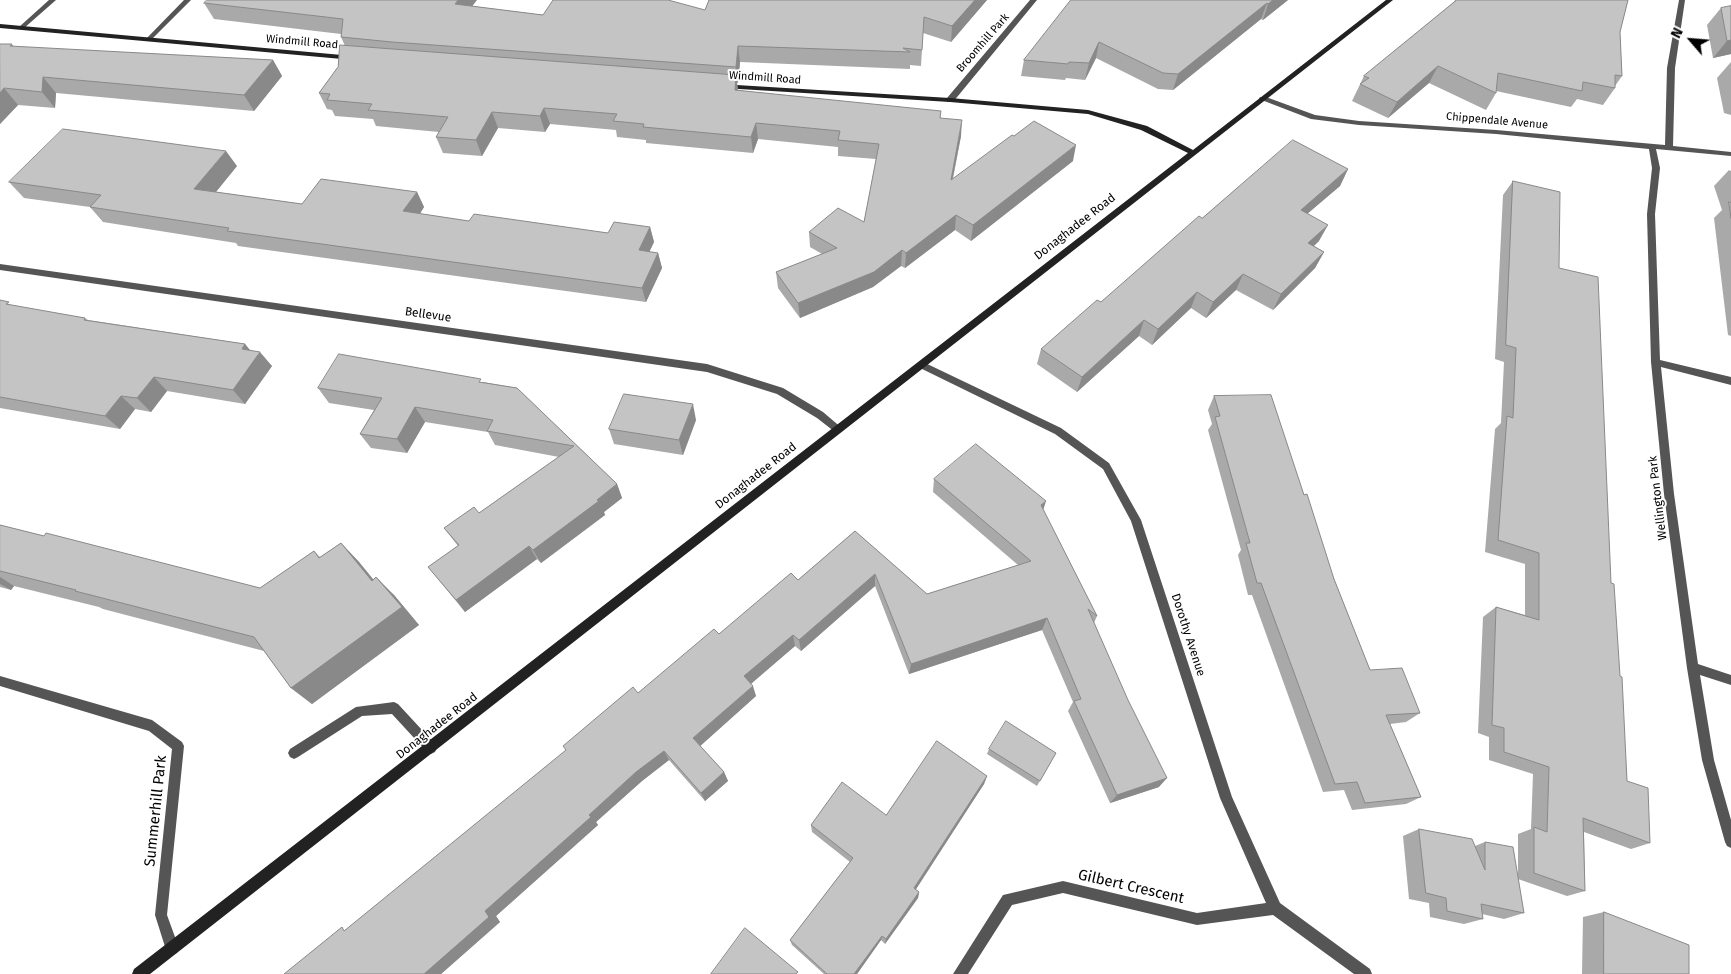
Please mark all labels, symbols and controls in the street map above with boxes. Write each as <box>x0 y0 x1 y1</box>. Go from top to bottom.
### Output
street label: Broomhill Park <box>954 11 1012 75</box>
north arrow <box>1666 15 1716 65</box>
text: N <box>1668 25 1687 41</box>
street label: Windmill Road <box>265 32 339 52</box>
street label: Windmill Road <box>728 69 802 87</box>
street label: Chippendale Avenue <box>1446 110 1548 132</box>
street label: Donaghadee Road <box>1032 191 1118 263</box>
street label: Bellevue <box>404 305 452 325</box>
street label: Donaghadee Road <box>713 440 799 512</box>
street label: Wellington Park <box>1646 455 1670 541</box>
street label: Dorothy Avenue <box>1168 592 1208 678</box>
street label: Donaghadee Road <box>394 690 480 762</box>
street label: Summerhill Park <box>141 754 171 868</box>
street label: Gilbert Crescent <box>1076 866 1186 908</box>

